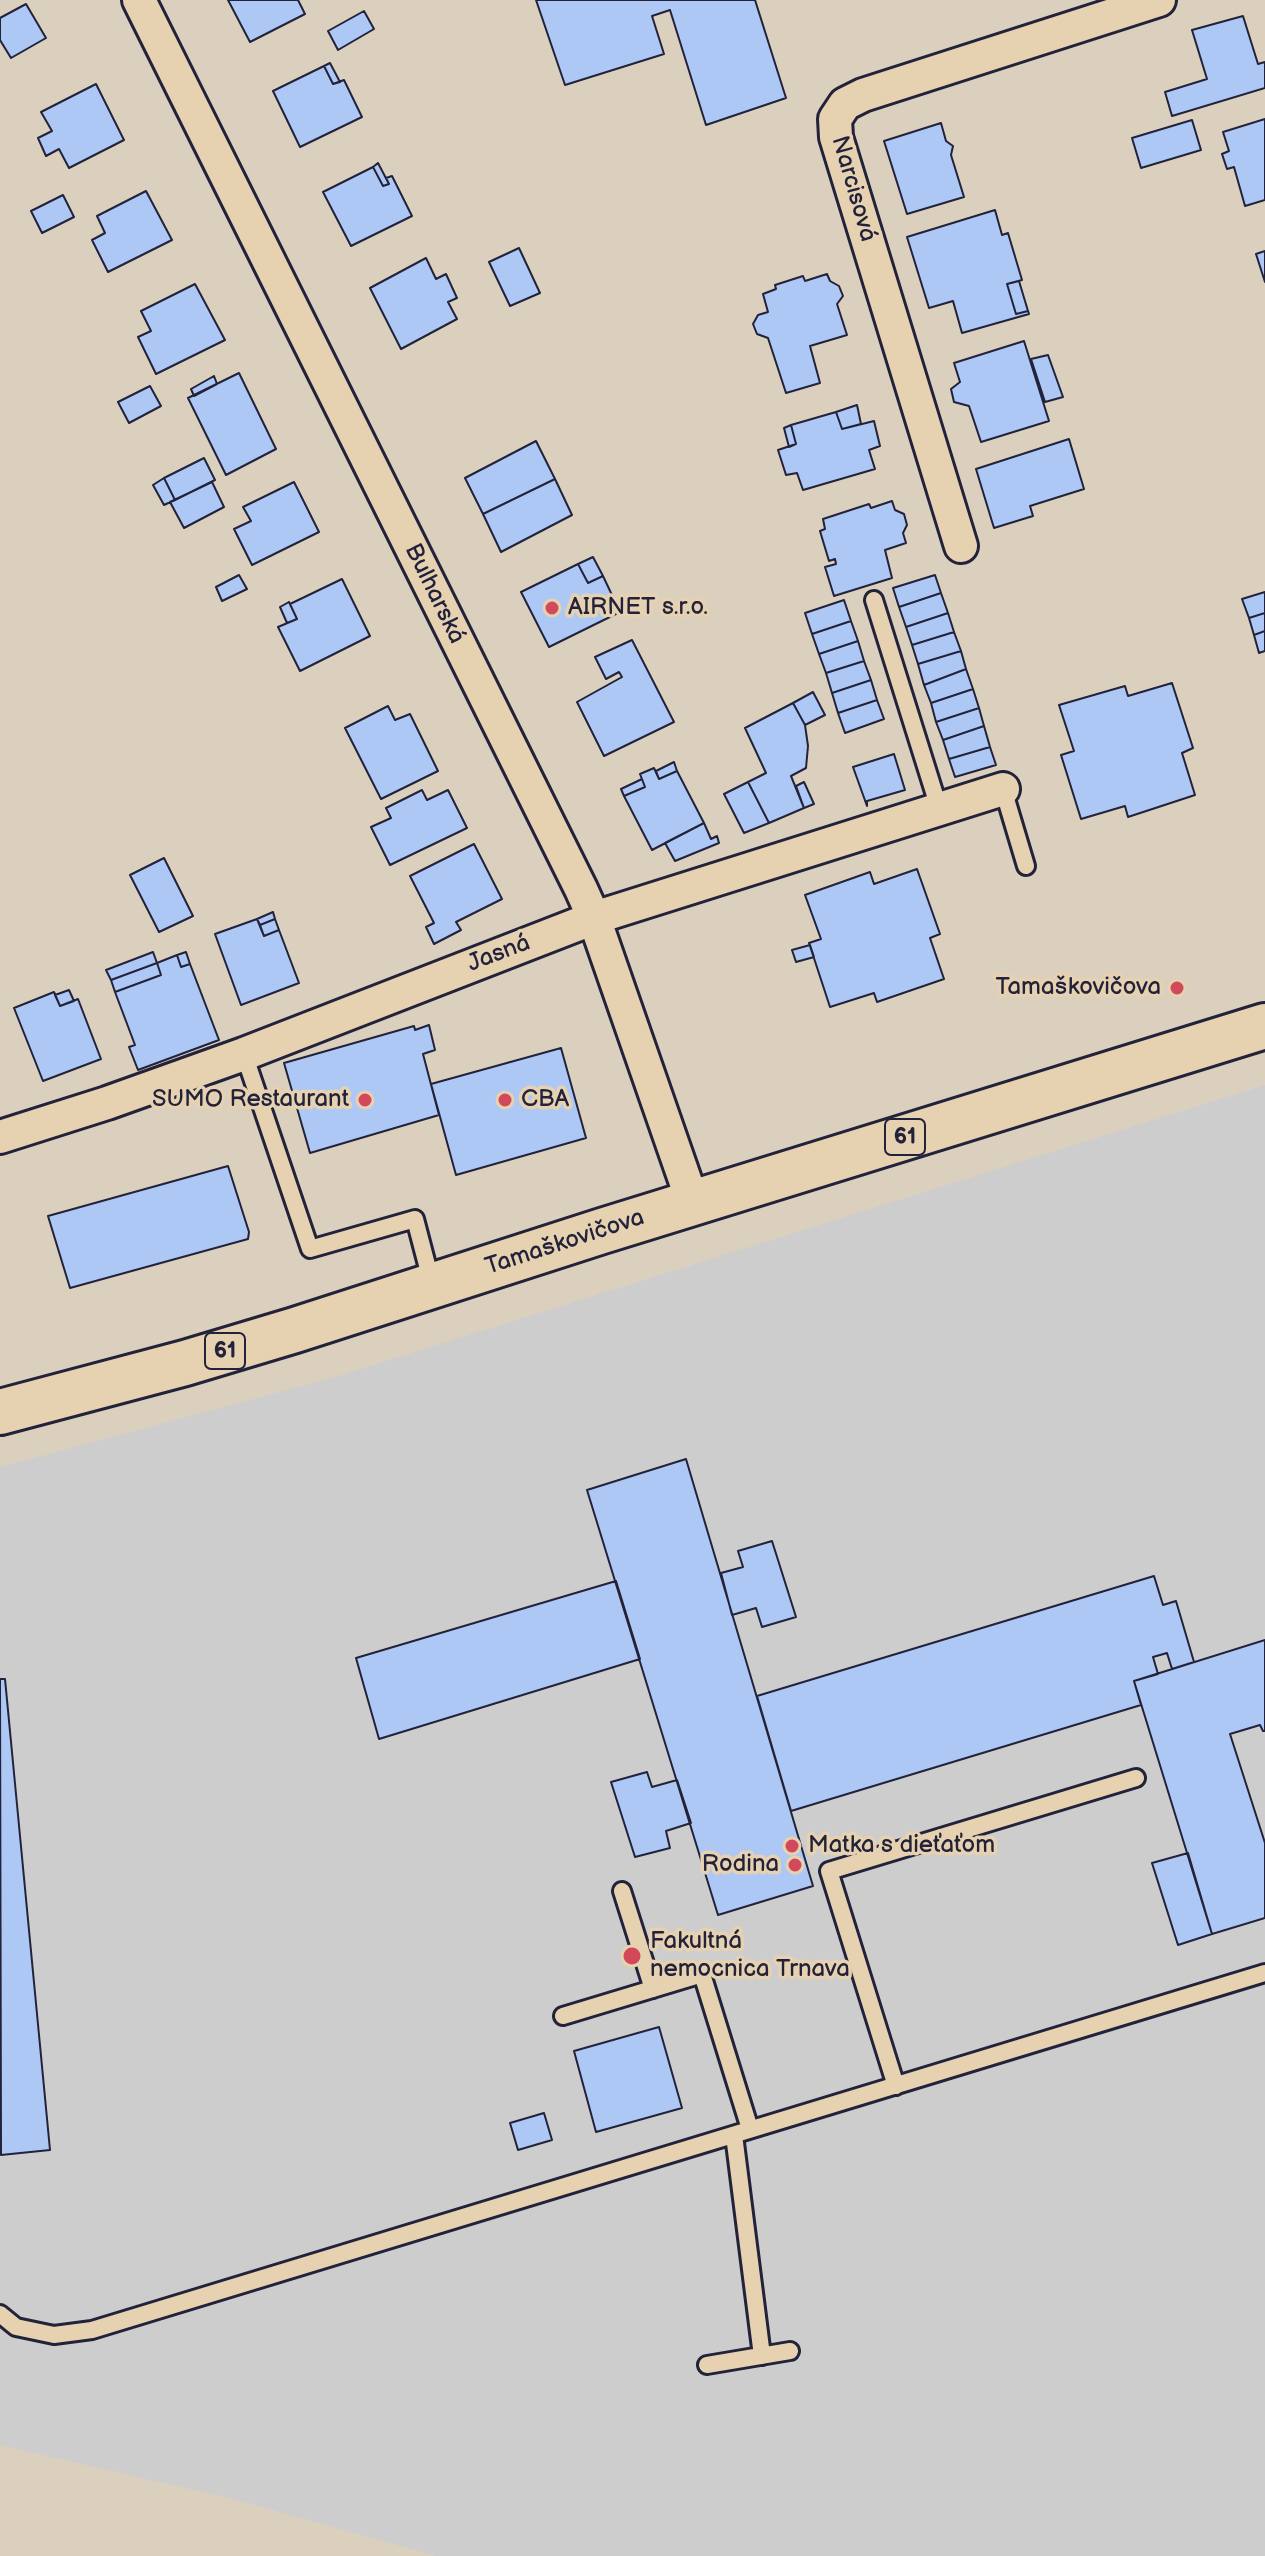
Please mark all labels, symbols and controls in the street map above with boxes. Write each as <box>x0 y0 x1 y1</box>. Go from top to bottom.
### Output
street label: Narcisová <box>824 133 882 245</box>
street label: Bulharská <box>397 539 471 649</box>
place label: AIRNET s.r.o. <box>568 594 708 622</box>
marker: AIRNET s.r.o. <box>543 599 561 617</box>
street label: Jasná <box>464 929 534 979</box>
place label: Tamaškovičova <box>996 974 1161 1002</box>
marker: Tamaškovičova <box>1168 979 1186 997</box>
place label: SUMO Restaurant <box>152 1086 349 1114</box>
place label: CBA <box>521 1086 569 1114</box>
marker: SUMO Restaurant <box>356 1091 374 1109</box>
marker: CBA <box>496 1091 514 1109</box>
road number: 61 <box>885 1119 925 1155</box>
street label: Tamaškovičova <box>482 1204 648 1282</box>
road number: 61 <box>205 1333 245 1369</box>
place label: Matka s dieťaťom <box>808 1832 995 1860</box>
marker: Matka s dieťaťom <box>783 1837 801 1855</box>
place label: Rodina <box>702 1851 779 1879</box>
marker: Rodina <box>786 1856 804 1874</box>
place label: Fakultná nemocnica Trnava <box>650 1928 850 1984</box>
marker: Fakultná nemocnica Trnava <box>621 1945 643 1967</box>

